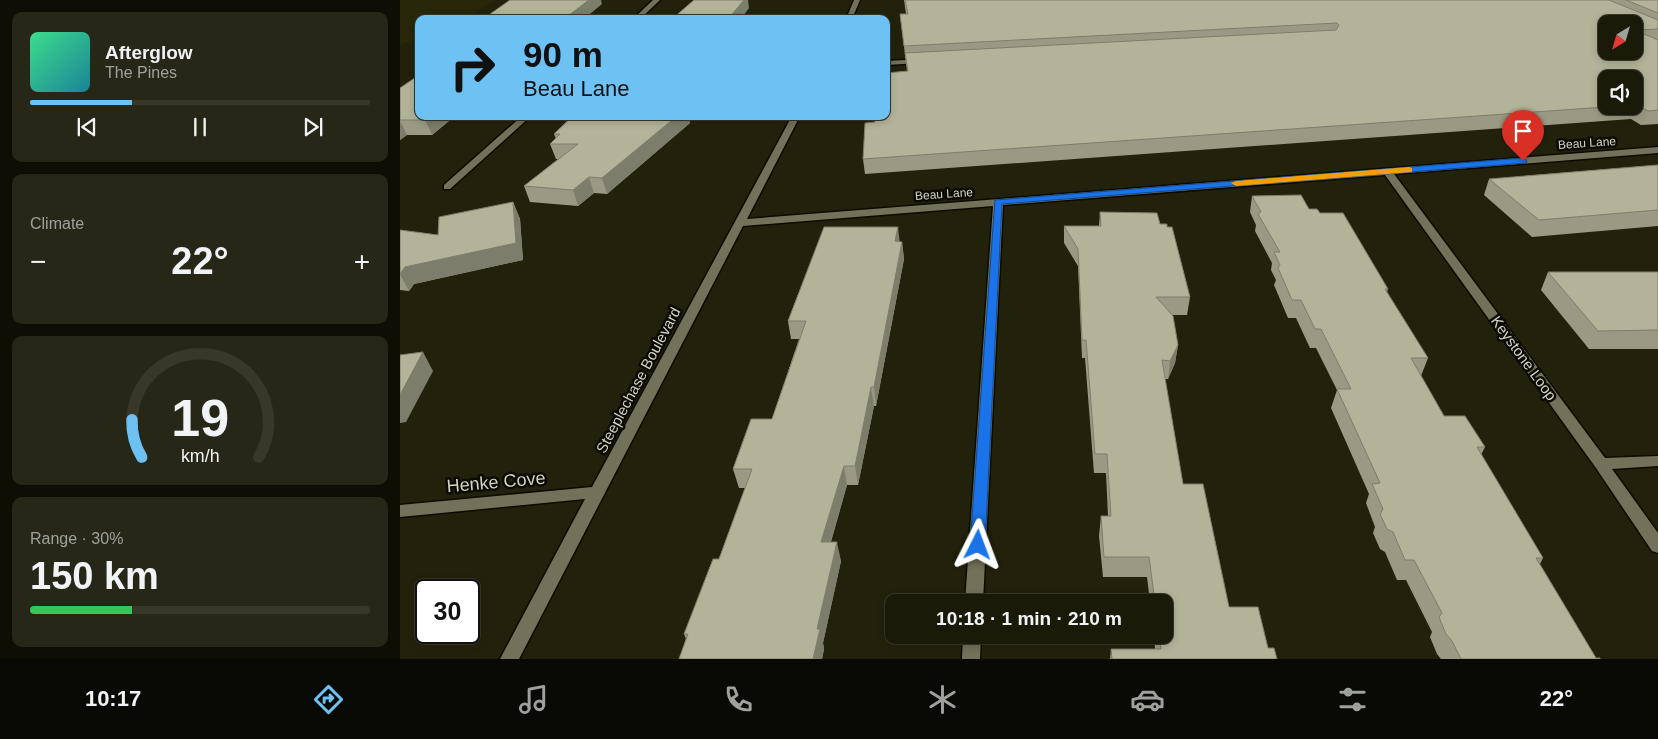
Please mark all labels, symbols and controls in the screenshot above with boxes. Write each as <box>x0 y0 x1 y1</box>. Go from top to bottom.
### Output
north arrow <box>1598 15 1642 60</box>
map controls <box>1598 15 1643 115</box>
icon: right <box>440 35 505 100</box>
text: 90 m <box>523 35 603 74</box>
text: Afterglow <box>105 42 193 63</box>
text: The Pines <box>105 64 177 81</box>
button: sound <box>1598 70 1643 115</box>
text: Beau Lane <box>523 76 629 101</box>
pin <box>1502 110 1544 161</box>
icon: previous <box>73 113 101 141</box>
icon: pause <box>186 113 214 141</box>
icon: next <box>299 113 327 141</box>
icon: arrive <box>1509 117 1537 145</box>
street label: Beau Lane <box>1558 134 1617 152</box>
street label: Beau Lane <box>915 185 974 203</box>
text: Climate <box>30 215 84 232</box>
text: 22° <box>171 240 229 282</box>
text: − <box>30 246 46 277</box>
text: + <box>354 246 370 277</box>
street label: Steeplechase Boulevard <box>592 304 684 456</box>
street label: Keystone Loop <box>1488 313 1560 403</box>
text: 19 <box>171 389 229 447</box>
text: km/h <box>181 446 219 466</box>
street label: Henke Cove <box>446 468 546 496</box>
position arrow <box>951 518 1003 570</box>
text: Range · 30% <box>30 530 123 547</box>
text: 150 km <box>30 555 159 597</box>
speed limit sign: 30 <box>415 579 480 644</box>
text: 10:18 · 1 min · 210 m <box>936 608 1122 629</box>
icon: directions <box>311 682 346 717</box>
icon: music <box>516 682 551 717</box>
icon: phone <box>721 682 756 717</box>
icon: climate <box>925 682 960 717</box>
icon: car <box>1130 682 1165 717</box>
icon: filters <box>1335 682 1370 717</box>
text: 10:17 <box>85 686 141 711</box>
text: 22° <box>1540 686 1573 711</box>

